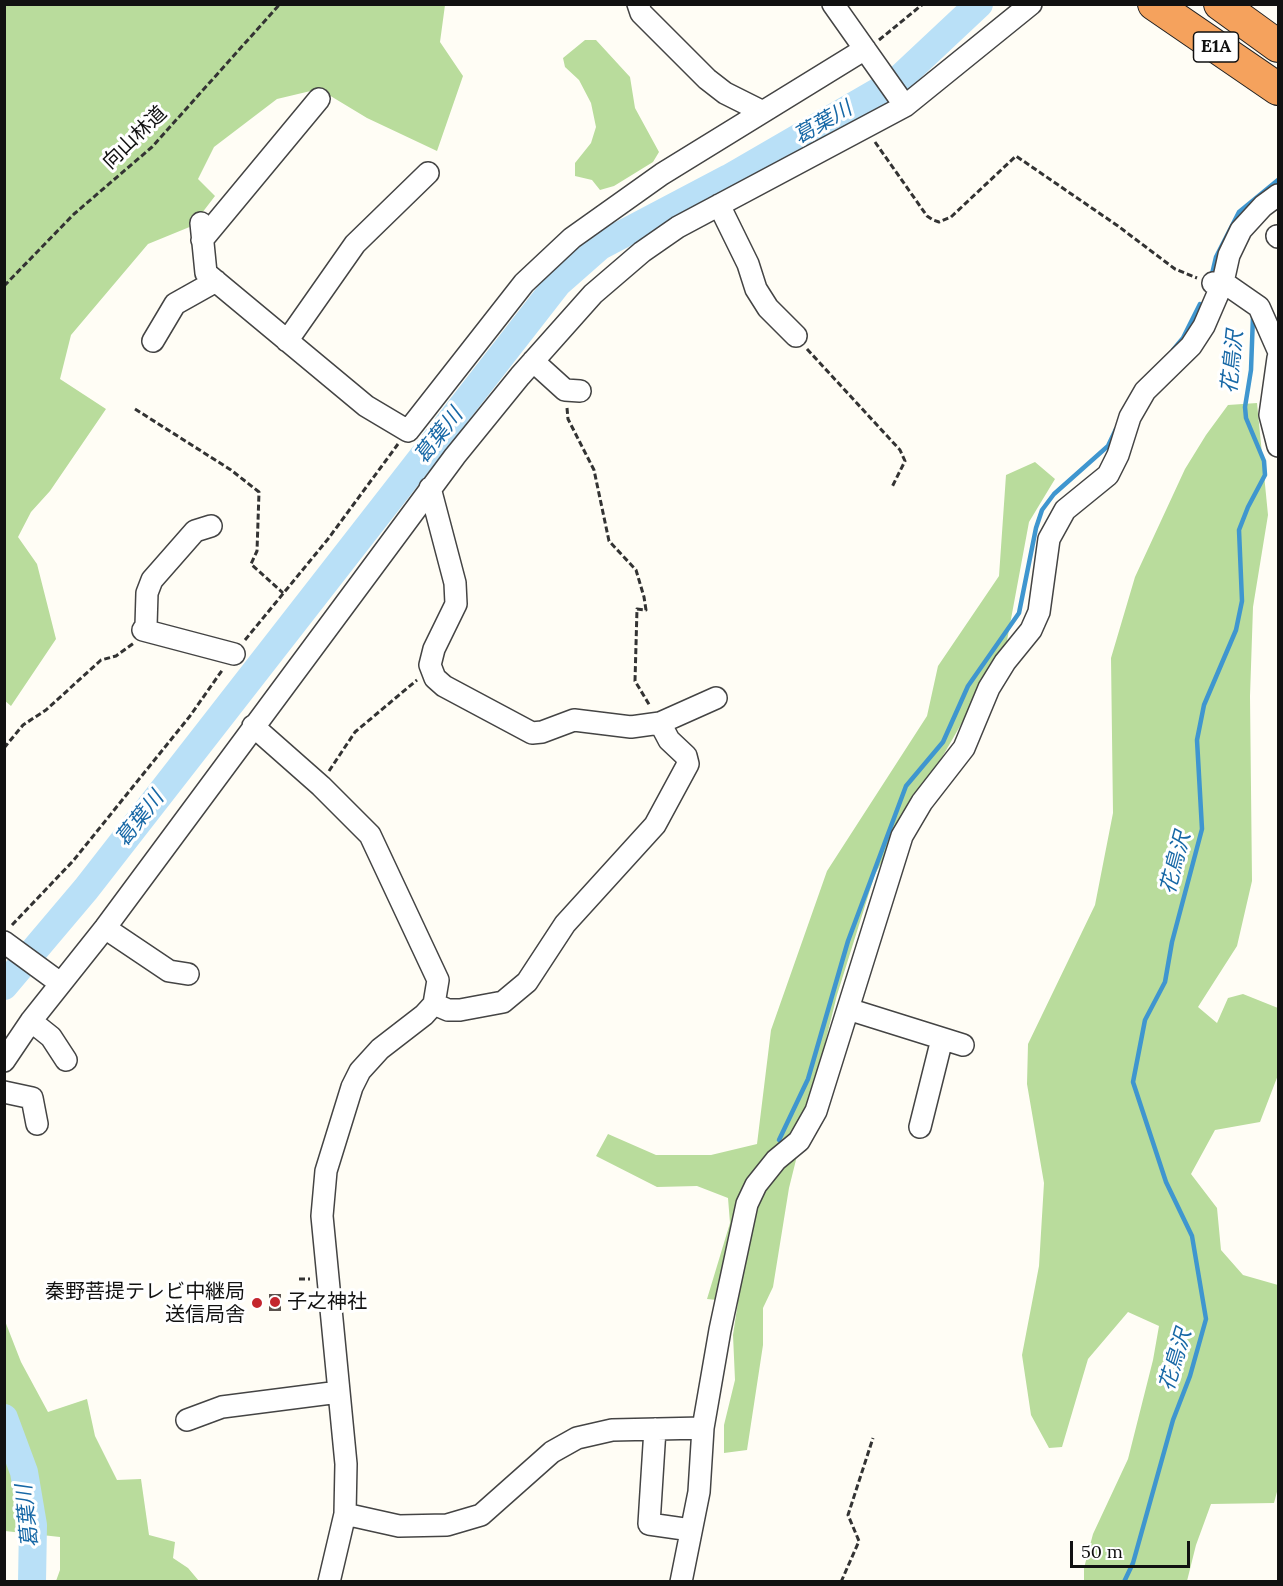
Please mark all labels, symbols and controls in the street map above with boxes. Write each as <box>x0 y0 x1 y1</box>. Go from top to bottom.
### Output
road number: E1A <box>1194 32 1238 62</box>
water label: 葛葉川 <box>789 96 857 150</box>
street label: 向山林道 <box>98 102 172 174</box>
water label: 花鳥沢 <box>1217 329 1249 395</box>
water label: 葛葉川 <box>410 403 468 469</box>
water label: 葛葉川 <box>111 786 169 852</box>
water label: 花鳥沢 <box>1156 829 1196 897</box>
place label: 秦野菩提テレビ中継局 送信局舎 <box>45 1280 245 1327</box>
place label: 子之神社 <box>287 1290 367 1314</box>
marker: 子之神社 <box>268 1295 282 1309</box>
marker: 秦野菩提テレビ中継局 送信局舎 <box>250 1296 264 1310</box>
water label: 花鳥沢 <box>1155 1326 1197 1394</box>
water label: 葛葉川 <box>12 1483 44 1549</box>
scale bar <box>1073 1529 1193 1567</box>
text: 50 m <box>1081 1540 1123 1563</box>

